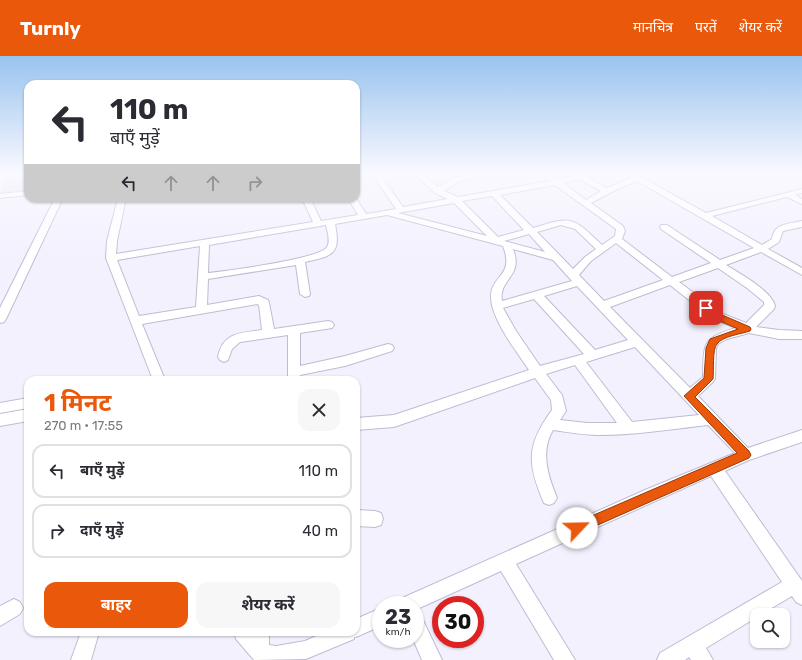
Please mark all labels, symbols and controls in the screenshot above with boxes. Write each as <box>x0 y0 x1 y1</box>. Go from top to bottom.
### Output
text: Turnly <box>20 17 81 40</box>
text: मानचित्र <box>633 19 673 36</box>
text: परतें <box>695 19 717 36</box>
text: शेयर करें <box>739 19 782 36</box>
text: 110 m <box>110 93 188 126</box>
icon: left <box>44 96 96 148</box>
text: बाएँ मुड़ें <box>110 127 160 149</box>
icon: left <box>118 172 140 194</box>
icon: ahead <box>160 172 182 194</box>
icon: ahead <box>202 172 224 194</box>
icon: right <box>244 172 266 194</box>
pin <box>689 291 723 325</box>
icon: arrive <box>695 297 717 319</box>
text: 1 मिनट <box>44 389 111 417</box>
button: close <box>298 389 340 431</box>
text: 270 m · 17:55 <box>44 418 123 433</box>
icon: left <box>46 460 68 482</box>
text: बाएँ मुड़ें <box>80 461 124 479</box>
text: 110 m <box>299 462 338 480</box>
position arrow <box>556 507 598 549</box>
icon: right <box>46 520 68 542</box>
text: दाएँ मुड़ें <box>80 521 123 539</box>
text: 40 m <box>302 522 338 540</box>
button: बाहर <box>44 582 188 628</box>
button: शेयर करें <box>196 582 340 628</box>
speed limit sign: 30 <box>432 596 484 648</box>
text: 23 <box>385 605 411 629</box>
map controls <box>750 608 790 648</box>
button: search <box>750 608 790 648</box>
text: km/h <box>386 626 410 638</box>

